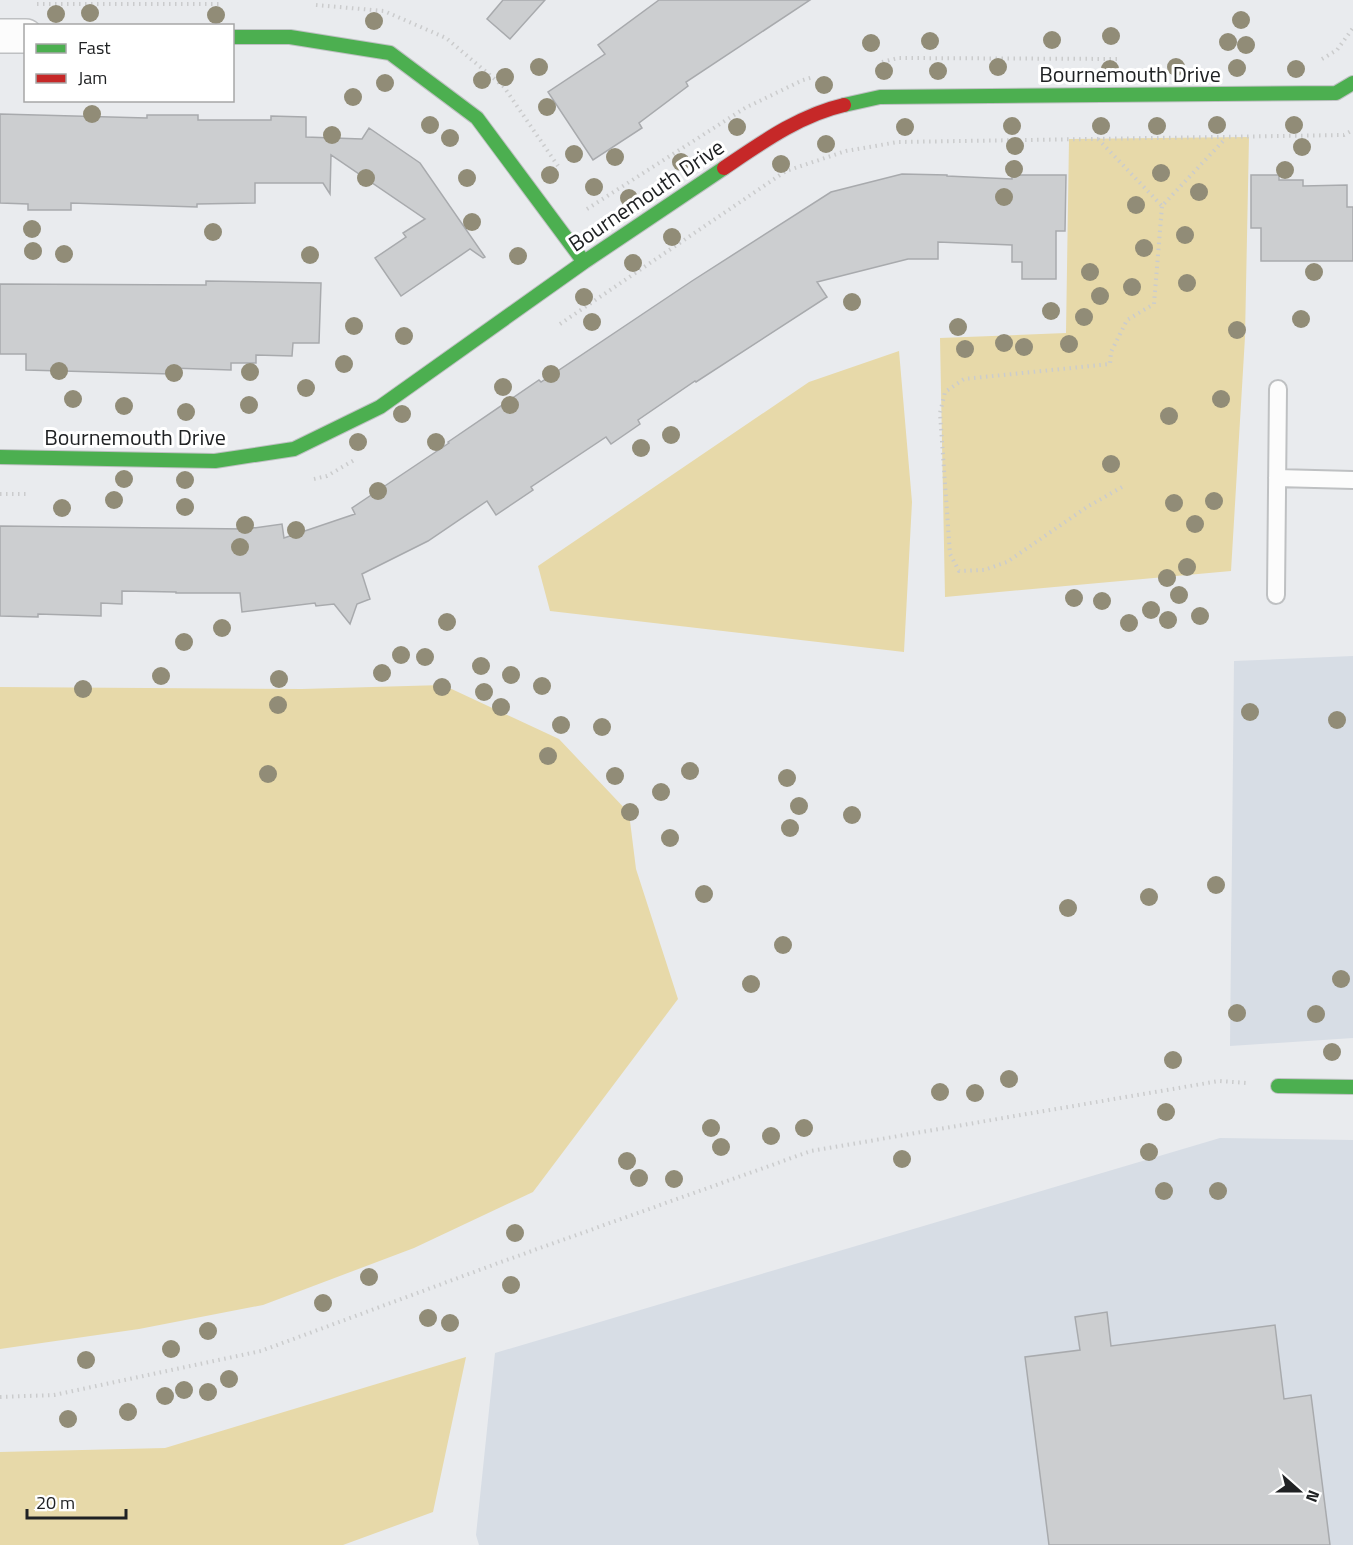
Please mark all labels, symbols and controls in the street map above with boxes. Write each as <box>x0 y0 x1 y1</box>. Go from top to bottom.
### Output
legend <box>24 24 234 102</box>
text: Fast <box>78 34 111 61</box>
street label: Bournemouth Drive <box>1039 57 1221 91</box>
text: Jam <box>78 64 107 91</box>
street label: Bournemouth Drive <box>561 130 731 260</box>
street label: Bournemouth Drive <box>44 420 226 454</box>
north arrow <box>1269 1461 1329 1521</box>
scale bar <box>27 1482 126 1520</box>
text: N <box>1300 1487 1326 1506</box>
text: 20 m <box>36 1489 75 1516</box>

